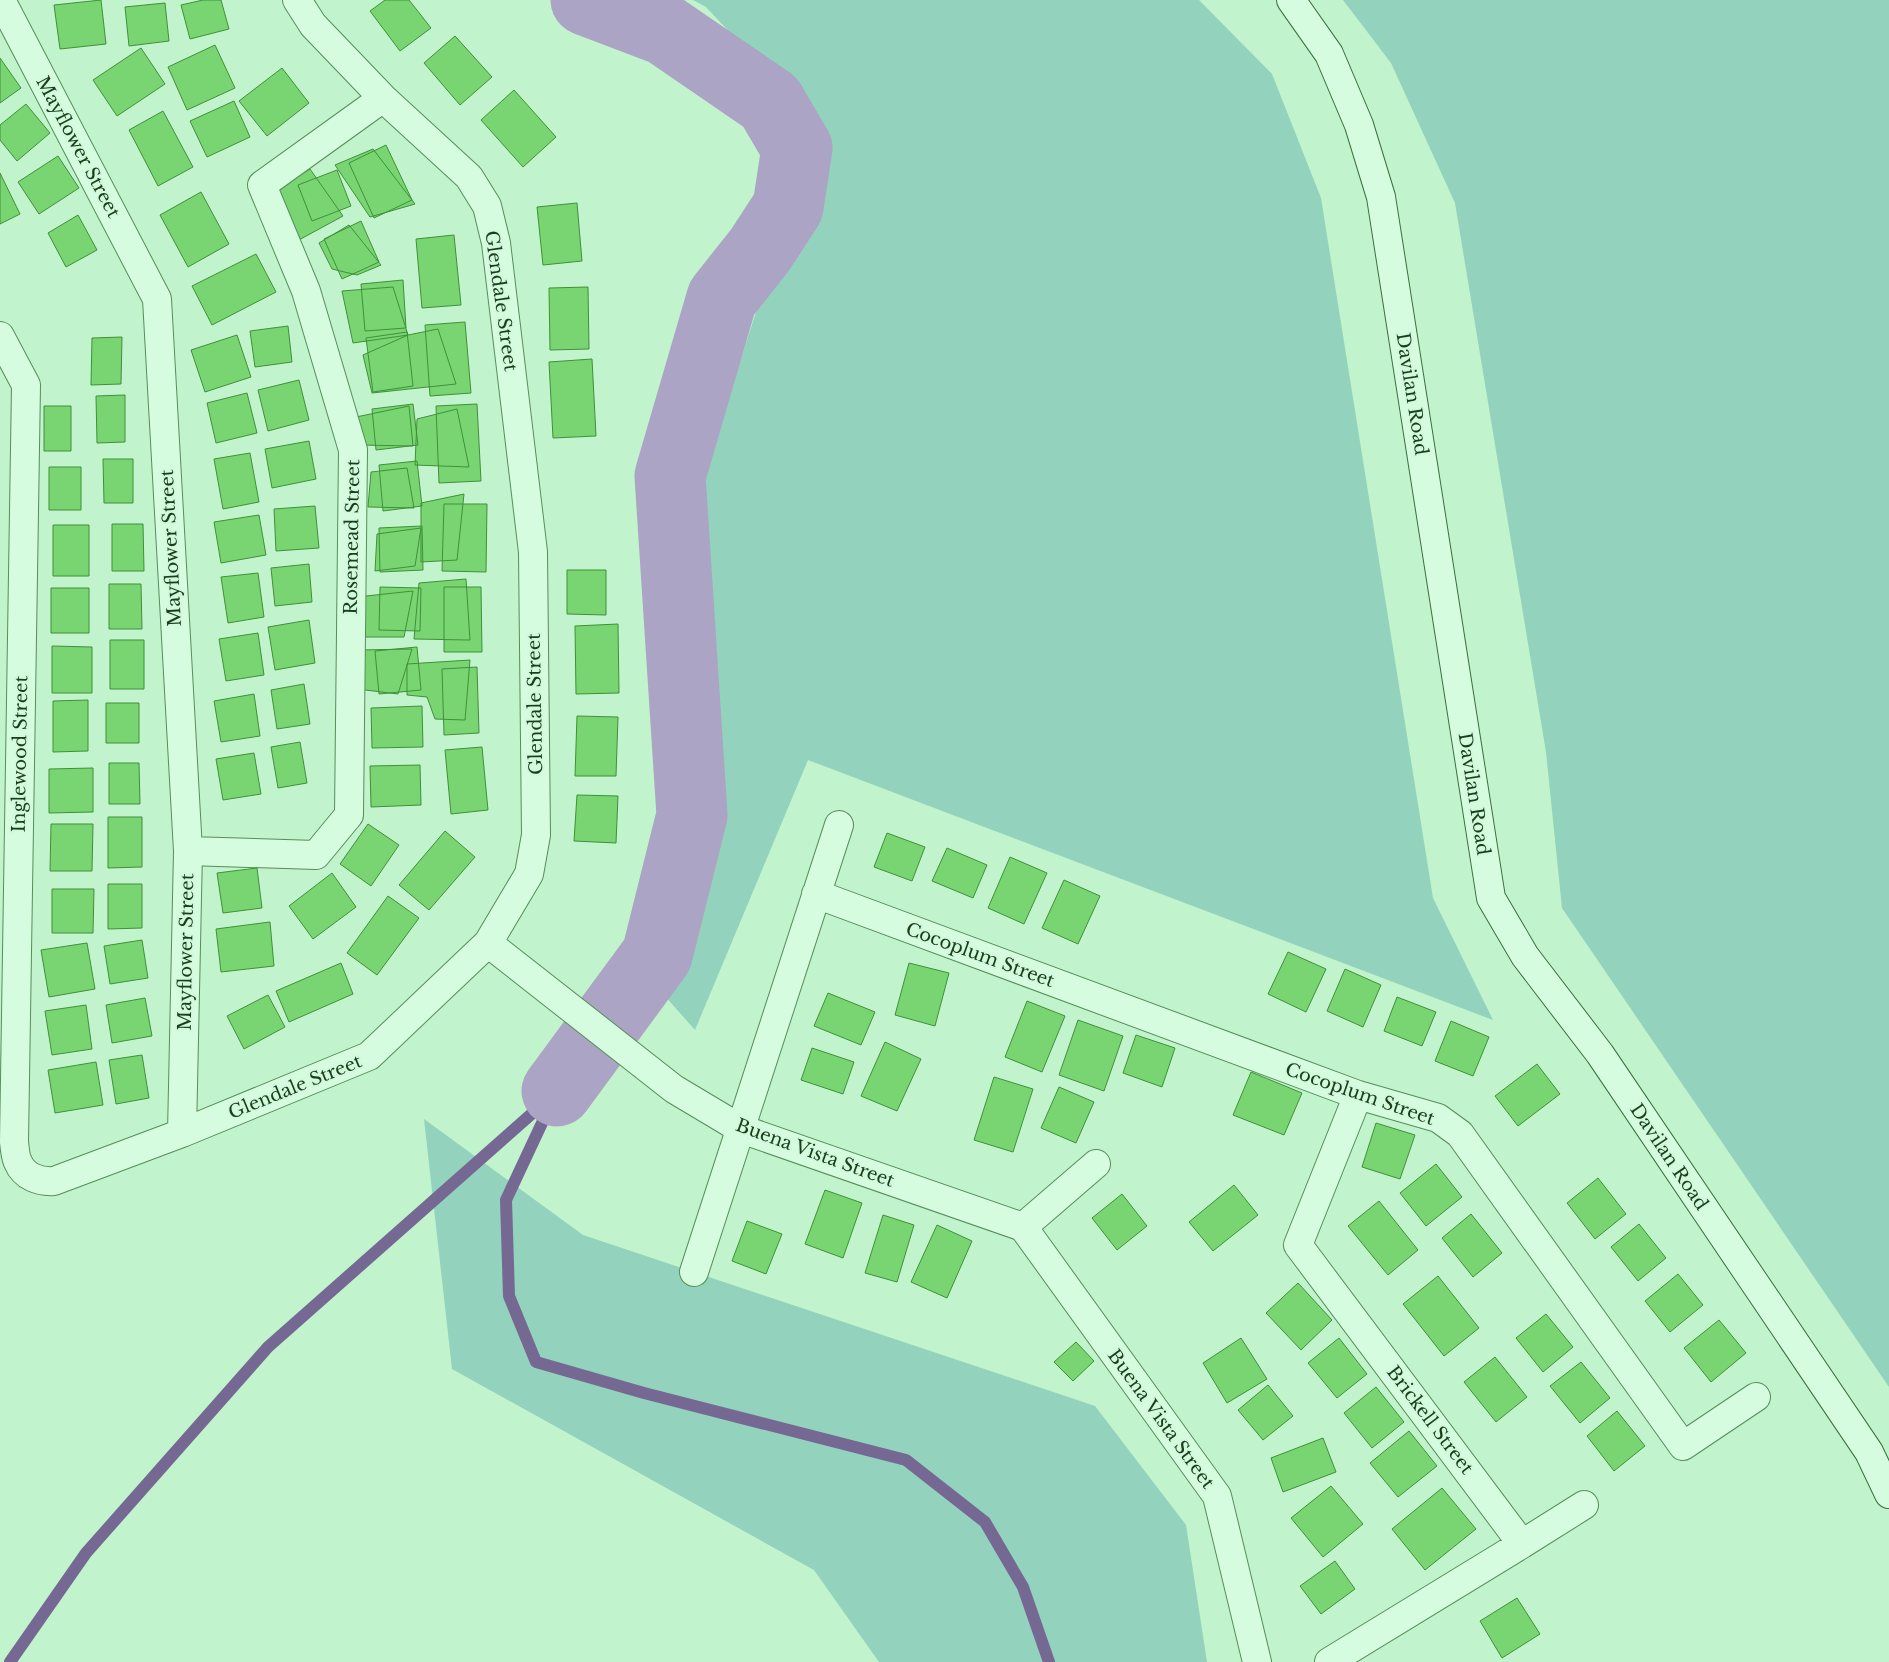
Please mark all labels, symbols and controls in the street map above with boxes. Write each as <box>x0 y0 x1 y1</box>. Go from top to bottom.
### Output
street label: Mayflower Street <box>31 72 125 222</box>
street label: Glendale Street <box>480 229 522 373</box>
street label: Davilan Road <box>1391 331 1433 457</box>
street label: Rosemead Street <box>340 459 364 615</box>
street label: Mayflower Street <box>156 469 186 627</box>
street label: Glendale Street <box>523 633 547 775</box>
street label: Inglewood Street <box>8 675 32 832</box>
street label: Davilan Road <box>1453 731 1495 857</box>
street label: Mayflower Street <box>174 873 198 1031</box>
street label: Cocoplum Street <box>903 918 1057 992</box>
street label: Glendale Street <box>225 1050 365 1124</box>
street label: Cocoplum Street <box>1282 1058 1438 1130</box>
street label: Davilan Road <box>1625 1100 1713 1214</box>
street label: Buena Vista Street <box>733 1114 897 1192</box>
street label: Buena Vista Street <box>1103 1345 1219 1493</box>
street label: Brickell Street <box>1382 1361 1478 1479</box>

